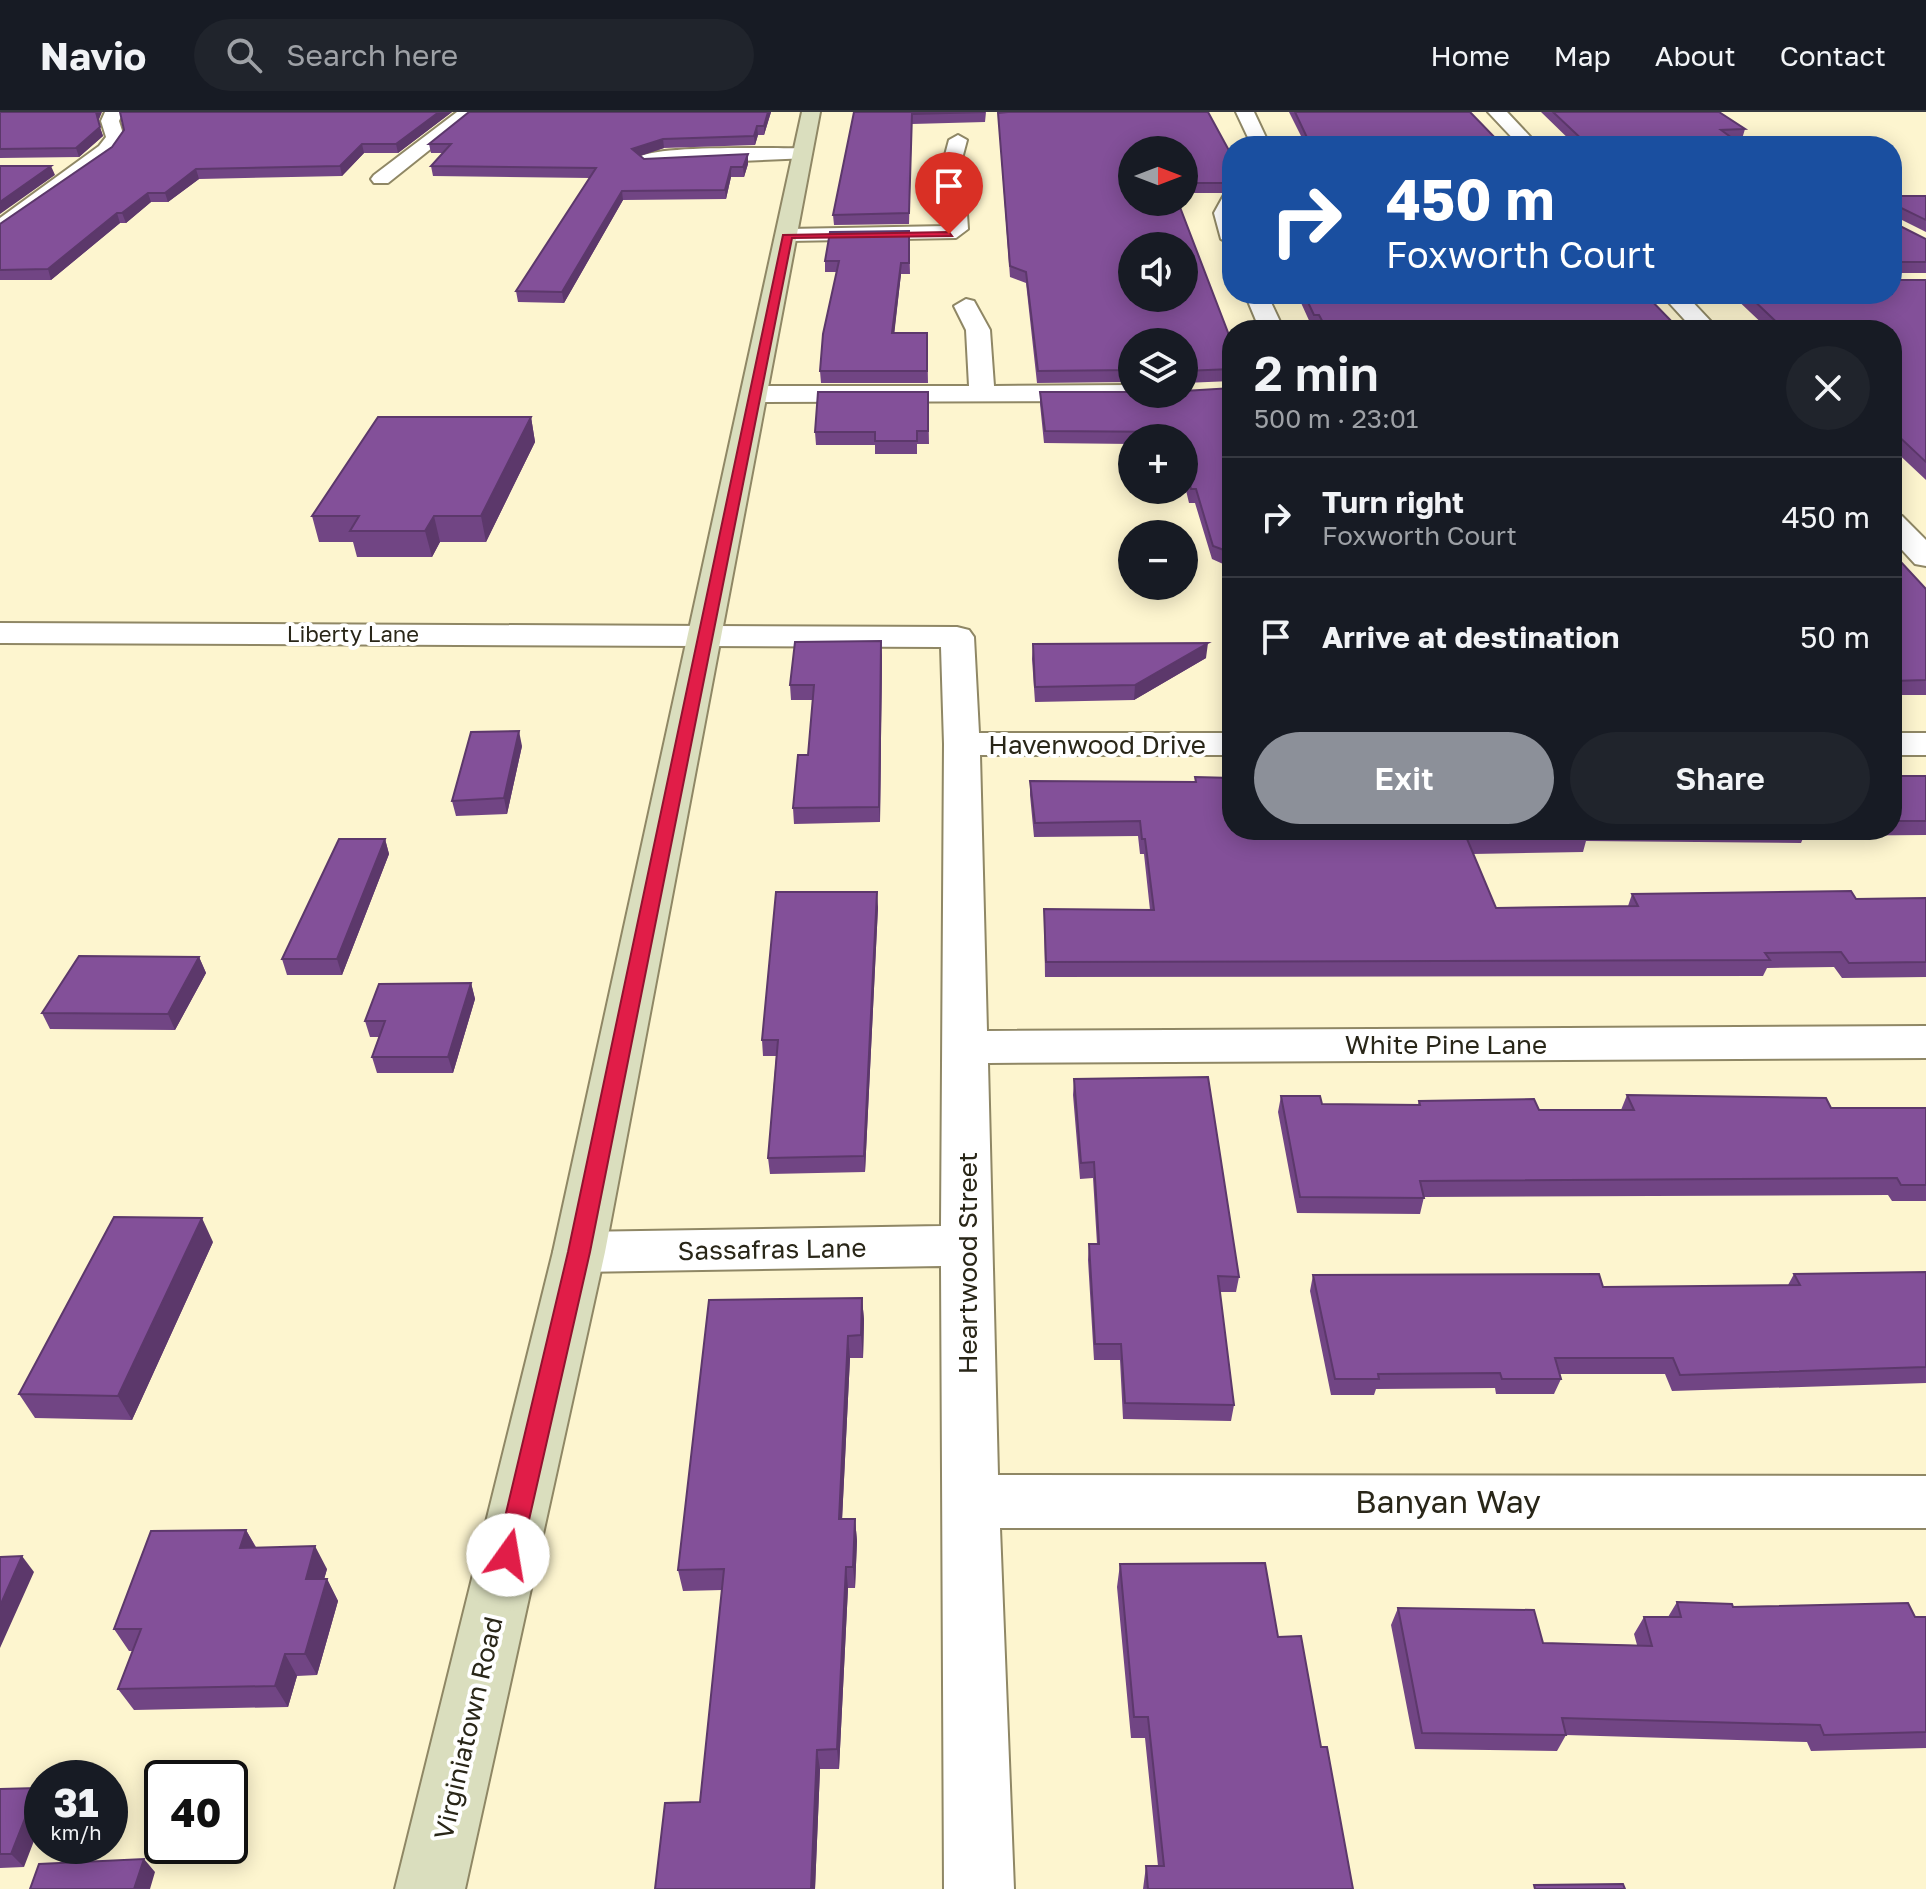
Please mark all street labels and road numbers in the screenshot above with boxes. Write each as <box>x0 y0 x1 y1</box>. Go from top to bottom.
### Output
street label: Liberty Lane <box>287 620 419 647</box>
street label: Havenwood Drive <box>988 729 1206 760</box>
street label: White Pine Lane <box>1345 1029 1547 1060</box>
street label: Heartwood Street <box>952 1152 983 1374</box>
street label: Sassafras Lane <box>677 1232 867 1266</box>
street label: Banyan Way <box>1355 1482 1541 1520</box>
street label: Virginiatown Road <box>427 1614 509 1842</box>

